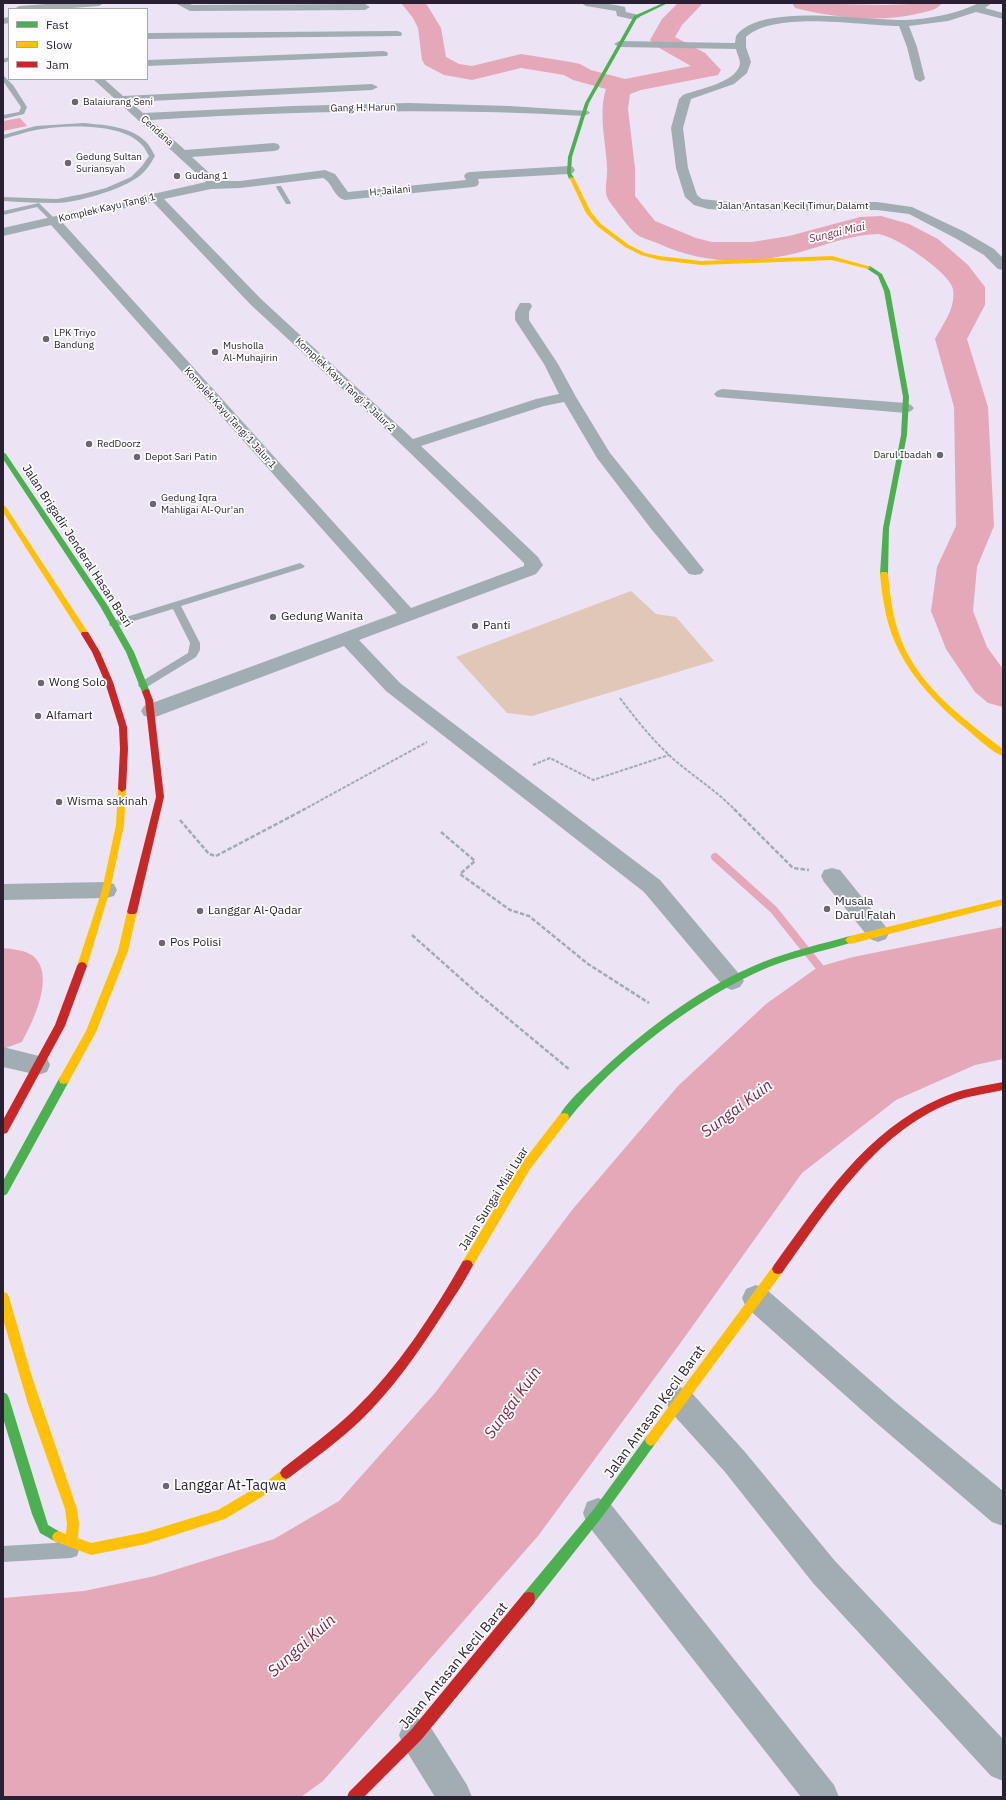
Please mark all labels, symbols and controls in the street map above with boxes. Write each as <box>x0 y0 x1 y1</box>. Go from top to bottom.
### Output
legend <box>8 8 148 80</box>
text: Fast <box>46 17 69 32</box>
text: Slow <box>46 37 72 52</box>
text: Jam <box>46 57 69 72</box>
place label: Balaiurang Seni <box>83 96 153 108</box>
marker: Balaiurang Seni <box>70 97 80 107</box>
street label: Gang H. Harun <box>330 101 396 115</box>
street label: Cendana <box>138 113 176 149</box>
place label: Gedung Sultan Suriansyah <box>76 151 142 174</box>
marker: Gedung Sultan Suriansyah <box>63 158 73 168</box>
place label: Gudang 1 <box>185 170 228 182</box>
marker: Gudang 1 <box>172 171 182 181</box>
street label: H. Jailani <box>369 183 411 199</box>
street label: Komplek Kayu Tangi 1 <box>58 191 156 225</box>
street label: Jalan Antasan Kecil Timur Dalamt <box>718 200 868 212</box>
water label: Sungai Miai <box>808 220 866 246</box>
place label: LPK Triyo Bandung <box>54 327 96 350</box>
marker: LPK Triyo Bandung <box>41 334 51 344</box>
street label: Komplek Kayu Tangi 1 Jalur 2 <box>293 336 397 434</box>
place label: Musholla Al-Muhajirin <box>223 340 278 364</box>
marker: Musholla Al-Muhajirin <box>210 347 220 357</box>
street label: Komplek Kayu Tangi 1 Jalur 1 <box>181 365 279 471</box>
place label: RedDoorz <box>97 438 141 450</box>
marker: RedDoorz <box>84 439 94 449</box>
place label: Darul Ibadah <box>874 449 932 461</box>
marker: Darul Ibadah <box>935 450 945 460</box>
place label: Depot Sari Patin <box>145 451 217 463</box>
marker: Depot Sari Patin <box>132 452 142 462</box>
street label: Jalan Brigadir Jenderal Hasan Basri <box>19 462 135 630</box>
place label: Gedung Iqra Mahligai Al-Qur'an <box>161 492 244 516</box>
marker: Gedung Iqra Mahligai Al-Qur'an <box>148 499 158 509</box>
place label: Gedung Wanita <box>281 610 363 624</box>
marker: Gedung Wanita <box>268 612 278 622</box>
place label: Panti <box>483 619 511 633</box>
marker: Panti <box>470 621 480 631</box>
place label: Wong Solo <box>49 676 106 690</box>
marker: Wong Solo <box>36 678 46 688</box>
place label: Alfamart <box>46 709 93 723</box>
marker: Alfamart <box>33 711 43 721</box>
place label: Wisma sakinah <box>67 795 148 809</box>
marker: Wisma sakinah <box>54 797 64 807</box>
place label: Musala Darul Falah <box>835 895 896 923</box>
place label: Langgar Al-Qadar <box>208 904 302 918</box>
marker: Musala Darul Falah <box>822 904 832 914</box>
marker: Langgar Al-Qadar <box>195 906 205 916</box>
place label: Pos Polisi <box>170 936 221 950</box>
marker: Pos Polisi <box>157 938 167 948</box>
water label: Sungai Kuin <box>698 1076 776 1142</box>
street label: Jalan Sungai Miai Luar <box>456 1145 532 1253</box>
street label: Jalan Antasan Kecil Barat <box>601 1342 709 1482</box>
water label: Sungai Kuin <box>480 1363 546 1443</box>
place label: Langgar At-Taqwa <box>174 1478 286 1494</box>
marker: Langgar At-Taqwa <box>161 1481 171 1491</box>
street label: Jalan Antasan Kecil Barat <box>396 1599 512 1733</box>
water label: Sungai Kuin <box>264 1611 340 1681</box>

